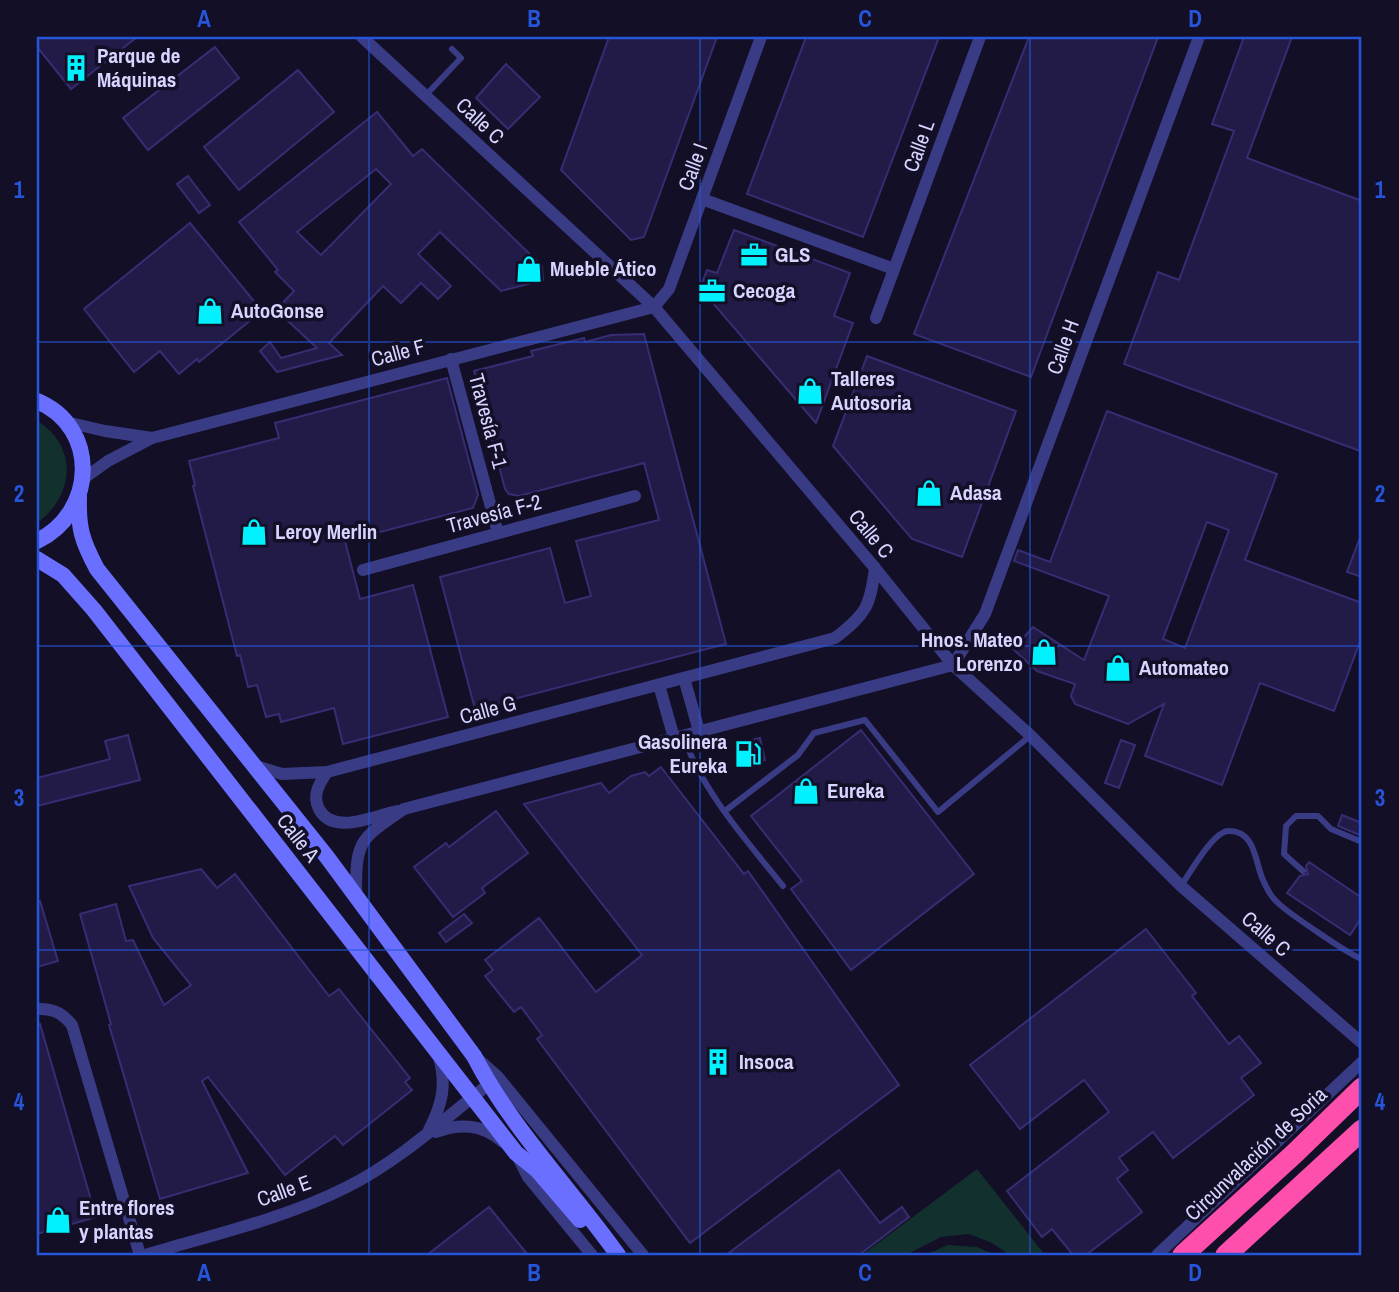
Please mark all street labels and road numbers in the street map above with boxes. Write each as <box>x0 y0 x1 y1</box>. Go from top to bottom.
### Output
street label: Calle C <box>450 91 511 150</box>
street label: Calle L <box>896 115 941 176</box>
street label: Calle I <box>671 139 715 195</box>
street label: Calle H <box>1039 315 1086 378</box>
street label: Calle F <box>368 331 428 374</box>
street label: Travesía F-1 <box>462 370 515 472</box>
street label: Travesía F-2 <box>443 487 544 540</box>
street label: Calle C <box>842 503 901 565</box>
street label: Calle G <box>456 688 519 731</box>
street label: Calle A <box>270 807 327 869</box>
street label: Calle C <box>1236 904 1297 963</box>
street label: Circunvalación de Soria <box>1178 1080 1333 1227</box>
street label: Calle E <box>253 1167 315 1214</box>

